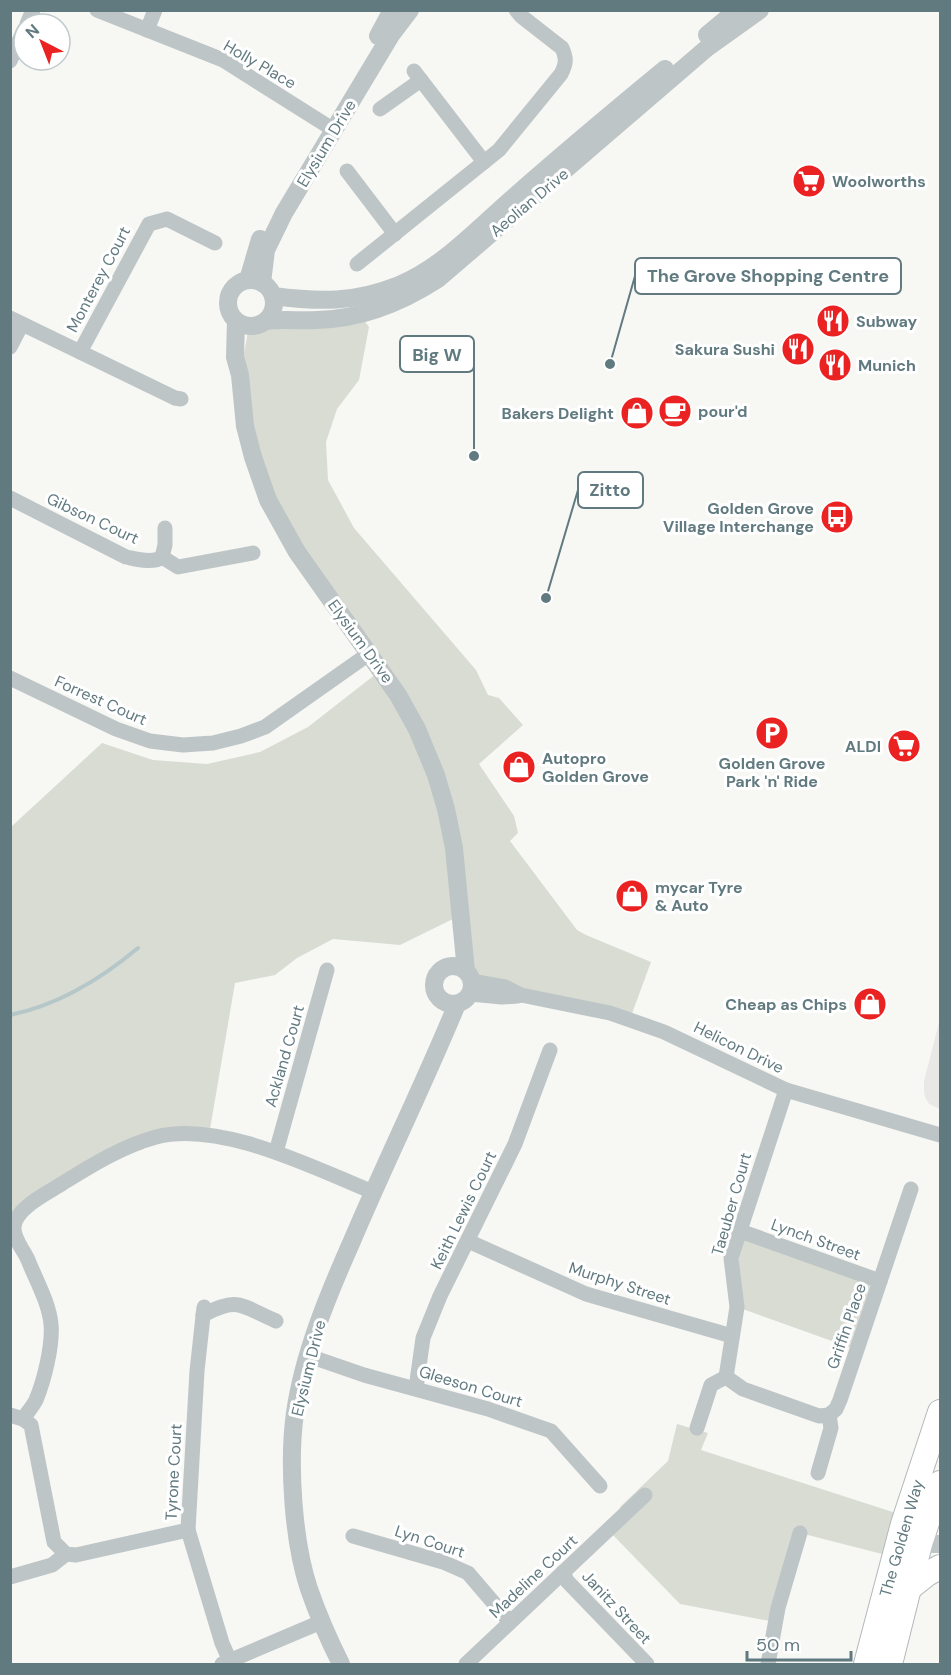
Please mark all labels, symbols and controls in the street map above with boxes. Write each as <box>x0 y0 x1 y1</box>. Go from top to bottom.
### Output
north arrow <box>12 12 72 72</box>
text: N <box>21 20 44 43</box>
street label: Holly Place <box>220 35 300 94</box>
street label: Elysium Drive <box>292 96 361 191</box>
street label: Aeolian Drive <box>486 163 573 241</box>
supermarket icon: Woolworths <box>791 163 827 199</box>
place label: Woolworths <box>832 171 926 192</box>
street label: Monterey Court <box>62 223 135 336</box>
callout: The Grove Shopping Centre <box>635 258 901 294</box>
text: The Grove Shopping Centre <box>647 264 889 288</box>
restaurant icon: Subway <box>815 303 851 339</box>
place label: Subway <box>856 311 918 332</box>
restaurant icon: Sakura Sushi <box>780 331 816 367</box>
callout: Big W <box>400 336 474 372</box>
place label: Sakura Sushi <box>675 339 775 360</box>
text: Big W <box>412 343 462 367</box>
restaurant icon: Munich <box>817 347 853 383</box>
place label: Munich <box>858 355 916 376</box>
cafe icon: pour'd <box>657 393 693 429</box>
shop icon: Bakers Delight <box>619 395 655 431</box>
place label: pour'd <box>698 401 747 422</box>
place label: Bakers Delight <box>501 403 614 424</box>
callout: Zitto <box>578 472 643 508</box>
text: Zitto <box>589 478 631 502</box>
street label: Gibson Court <box>43 488 142 549</box>
place label: Golden Grove Village Interchange <box>663 498 814 537</box>
bus stop icon: Golden Grove Village Interchange <box>819 499 855 535</box>
street label: Elysium Drive <box>323 595 398 687</box>
street label: Forrest Court <box>51 671 150 730</box>
parking icon: Golden Grove Park 'n' Ride <box>754 715 790 751</box>
supermarket icon: ALDI <box>886 728 922 764</box>
place label: ALDI <box>845 736 881 757</box>
place label: Autopro Golden Grove <box>542 748 649 787</box>
shop icon: Autopro Golden Grove <box>501 749 537 785</box>
place label: Golden Grove Park 'n' Ride <box>719 753 825 792</box>
place label: mycar Tyre & Auto <box>655 877 743 916</box>
shop icon: mycar Tyre & Auto <box>614 878 650 914</box>
shop icon: Cheap as Chips <box>852 986 888 1022</box>
place label: Cheap as Chips <box>725 994 847 1015</box>
street label: Ackland Court <box>260 1003 309 1110</box>
street label: Helicon Drive <box>690 1017 787 1078</box>
street label: Keith Lewis Court <box>426 1148 501 1273</box>
street label: Taeuber Court <box>707 1150 756 1258</box>
street label: Lynch Street <box>768 1214 863 1265</box>
street label: Murphy Street <box>566 1257 674 1310</box>
street label: Griffin Place <box>822 1280 871 1372</box>
street label: Elysium Drive <box>286 1318 331 1418</box>
street label: Gleeson Court <box>417 1361 525 1412</box>
street label: Tyrone Court <box>160 1423 187 1521</box>
street label: The Golden Way <box>875 1477 928 1599</box>
street label: Lyn Court <box>392 1520 467 1563</box>
street label: Madeline Court <box>485 1530 582 1623</box>
street label: Janitz Street <box>577 1566 656 1648</box>
scale bar <box>747 1624 850 1662</box>
text: 50 m <box>756 1633 800 1657</box>

